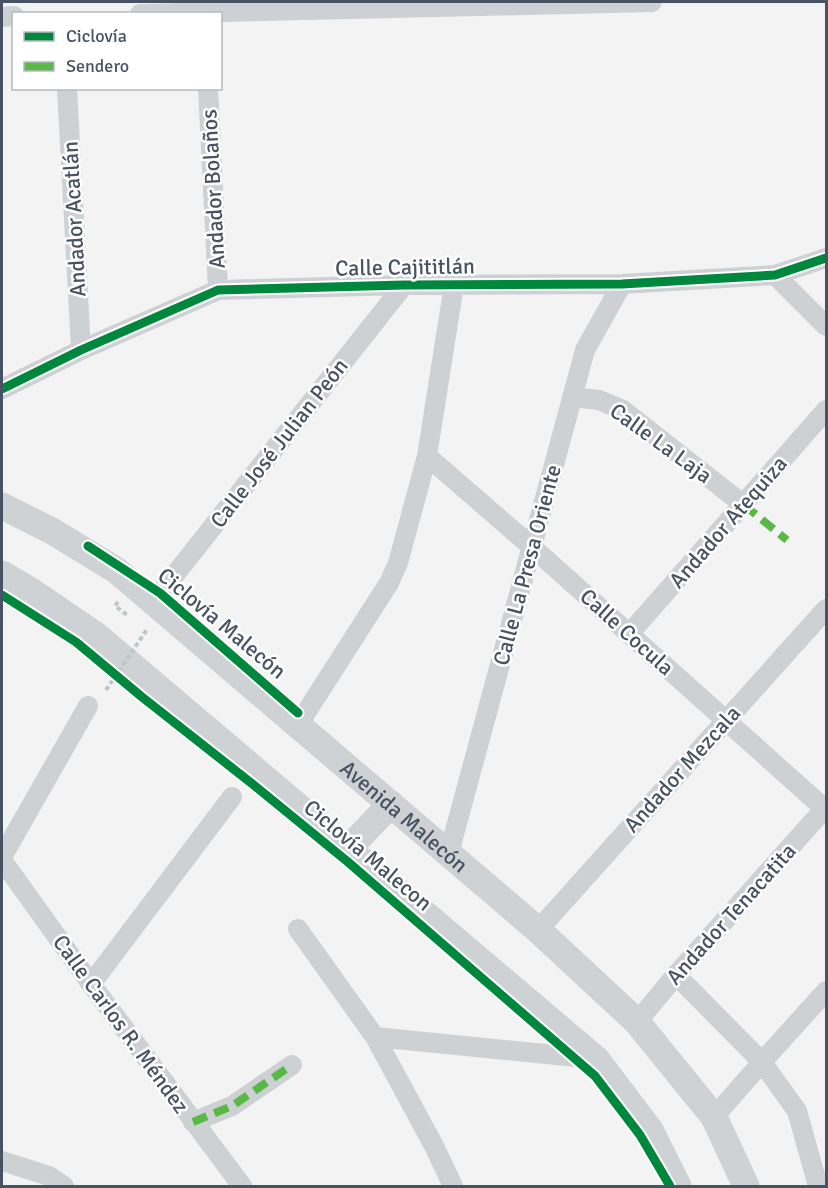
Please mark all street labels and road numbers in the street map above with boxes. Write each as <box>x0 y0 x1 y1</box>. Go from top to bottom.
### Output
street label: Andador Bolaños <box>195 109 231 269</box>
street label: Andador Acatlán <box>56 140 92 298</box>
street label: Calle Cajititlán <box>335 252 475 282</box>
street label: Calle José Julian Peón <box>204 353 354 533</box>
street label: Calle La Laja <box>605 397 717 489</box>
street label: Andador Atequiza <box>663 450 793 594</box>
street label: Calle La Presa Oriente <box>487 462 567 668</box>
street label: Ciclovía Malecón <box>152 562 292 684</box>
street label: Calle Cocula <box>574 583 680 681</box>
street label: Andador Mezcala <box>618 700 746 838</box>
street label: Avenida Malecón <box>335 754 474 878</box>
street label: Ciclovía Malecon <box>298 794 438 916</box>
street label: Andador Tenacatita <box>660 838 802 990</box>
street label: Calle Carlos R. Méndez <box>47 929 195 1119</box>

